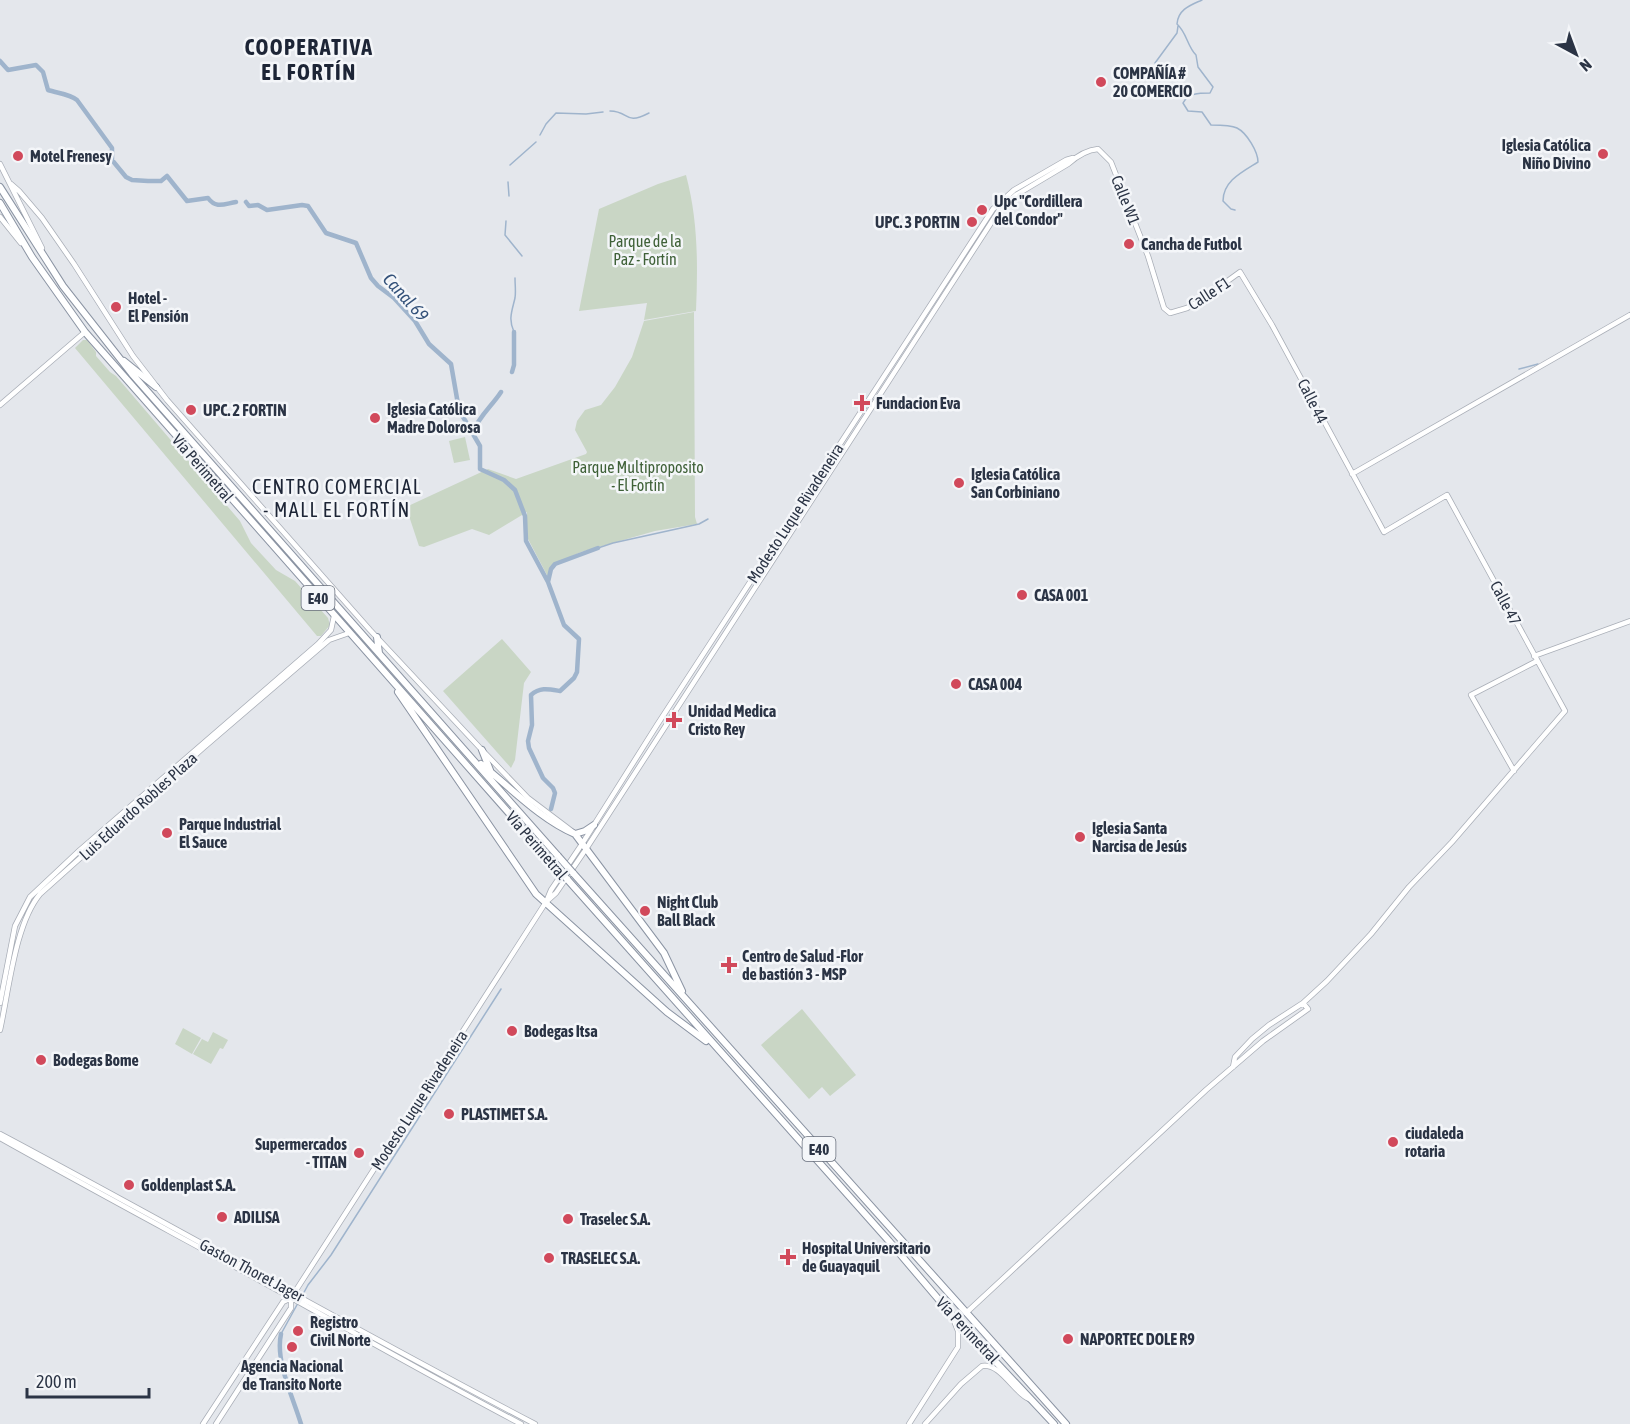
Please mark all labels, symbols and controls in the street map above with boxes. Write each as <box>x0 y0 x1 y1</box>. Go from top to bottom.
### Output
north arrow <box>1546 24 1606 84</box>
district label: COOPERATIVA EL FORTÍN <box>244 34 374 85</box>
text: N <box>1576 55 1595 75</box>
place label: COMPAÑÍA # 20 COMERCIO <box>1113 64 1192 100</box>
marker: COMPAÑÍA # 20 COMERCIO <box>1094 75 1108 89</box>
place label: Iglesia Católica Niño Divino <box>1502 136 1591 172</box>
place label: Motel Frenesy <box>30 147 112 165</box>
marker: Iglesia Católica Niño Divino <box>1596 147 1610 161</box>
marker: Motel Frenesy <box>11 149 25 163</box>
street label: Calle W1 <box>1108 173 1144 227</box>
place label: Upc "Cordillera del Condor" <box>994 192 1082 228</box>
marker: Upc "Cordillera del Condor" <box>975 203 989 217</box>
place label: UPC. 3 PORTIN <box>875 213 960 231</box>
marker: UPC. 3 PORTIN <box>965 215 979 229</box>
park label: Parque de la Paz - Fortín <box>608 232 682 268</box>
place label: Cancha de Futbol <box>1141 235 1242 253</box>
marker: Cancha de Futbol <box>1122 237 1136 251</box>
water label: Canal 69 <box>379 269 433 326</box>
street label: Calle F1 <box>1185 273 1233 313</box>
place label: Hotel - El Pensión <box>128 289 189 325</box>
marker: Hotel - El Pensión <box>109 300 123 314</box>
street label: Calle 44 <box>1294 376 1332 426</box>
marker: Fundacion Eva <box>853 394 871 412</box>
place label: Fundacion Eva <box>876 394 961 412</box>
place label: Iglesia Católica Madre Dolorosa <box>387 400 480 436</box>
place label: UPC. 2 FORTIN <box>203 401 287 419</box>
marker: UPC. 2 FORTIN <box>184 403 198 417</box>
marker: Iglesia Católica Madre Dolorosa <box>368 411 382 425</box>
street label: Vía Perimetral <box>169 430 238 506</box>
street label: Modesto Luque Rivadeneira <box>743 440 848 587</box>
park label: Parque Multiproposito - El Fortín <box>572 458 704 494</box>
place label: Iglesia Católica San Corbiniano <box>971 465 1060 501</box>
district label: CENTRO COMERCIAL - MALL EL FORTÍN <box>252 475 422 521</box>
marker: Iglesia Católica San Corbiniano <box>952 476 966 490</box>
street label: Calle 47 <box>1487 578 1525 628</box>
road number: E40 <box>302 586 334 610</box>
place label: CASA 001 <box>1034 586 1089 604</box>
marker: CASA 001 <box>1015 588 1029 602</box>
place label: CASA 004 <box>968 675 1023 693</box>
marker: CASA 004 <box>949 677 963 691</box>
place label: Unidad Medica Cristo Rey <box>688 702 776 738</box>
marker: Unidad Medica Cristo Rey <box>665 711 683 729</box>
street label: Luis Eduardo Robles Plaza <box>75 748 201 864</box>
street label: Vía Perimetral <box>503 807 572 883</box>
place label: Parque Industrial El Sauce <box>179 815 282 851</box>
place label: Iglesia Santa Narcisa de Jesús <box>1092 819 1187 855</box>
marker: Parque Industrial El Sauce <box>160 826 174 840</box>
marker: Iglesia Santa Narcisa de Jesús <box>1073 830 1087 844</box>
place label: Night Club Ball Black <box>657 893 719 929</box>
marker: Night Club Ball Black <box>638 904 652 918</box>
place label: Centro de Salud -Flor de bastión 3 - MSP <box>742 947 863 983</box>
marker: Centro de Salud -Flor de bastión 3 - MSP <box>720 956 738 974</box>
place label: Bodegas Itsa <box>524 1022 598 1040</box>
marker: Bodegas Itsa <box>505 1024 519 1038</box>
street label: Modesto Luque Rivadeneira <box>367 1027 472 1174</box>
place label: Bodegas Bome <box>53 1051 139 1069</box>
marker: Bodegas Bome <box>34 1053 48 1067</box>
place label: PLASTIMET S.A. <box>461 1105 548 1123</box>
marker: PLASTIMET S.A. <box>442 1107 456 1121</box>
place label: ciudaleda rotaria <box>1405 1124 1464 1160</box>
place label: Supermercados - TITAN <box>255 1135 347 1171</box>
marker: ciudaleda rotaria <box>1386 1135 1400 1149</box>
road number: E40 <box>802 1137 836 1161</box>
marker: Supermercados - TITAN <box>352 1146 366 1160</box>
place label: Goldenplast S.A. <box>141 1176 236 1194</box>
marker: Goldenplast S.A. <box>122 1178 136 1192</box>
place label: ADILISA <box>233 1208 280 1226</box>
marker: ADILISA <box>215 1210 229 1224</box>
place label: Traselec S.A. <box>580 1210 651 1228</box>
marker: Traselec S.A. <box>561 1212 575 1226</box>
street label: Gaston Thoret Jager <box>196 1235 307 1306</box>
place label: Hospital Universitario de Guayaquil <box>802 1239 931 1275</box>
marker: Hospital Universitario de Guayaquil <box>779 1248 797 1266</box>
place label: TRASELEC S.A. <box>561 1249 640 1267</box>
marker: TRASELEC S.A. <box>542 1251 556 1265</box>
street label: Vía Perimetral <box>933 1293 1004 1367</box>
place label: Registro Civil Norte <box>310 1313 371 1349</box>
marker: Registro Civil Norte <box>291 1324 305 1338</box>
place label: NAPORTEC DOLE R9 <box>1080 1330 1195 1348</box>
marker: NAPORTEC DOLE R9 <box>1061 1332 1075 1346</box>
marker: Agencia Nacional de Transito Norte <box>285 1340 299 1354</box>
place label: Agencia Nacional de Transito Norte <box>240 1357 344 1393</box>
scale bar <box>27 1361 148 1399</box>
text: 200 m <box>36 1371 77 1392</box>

